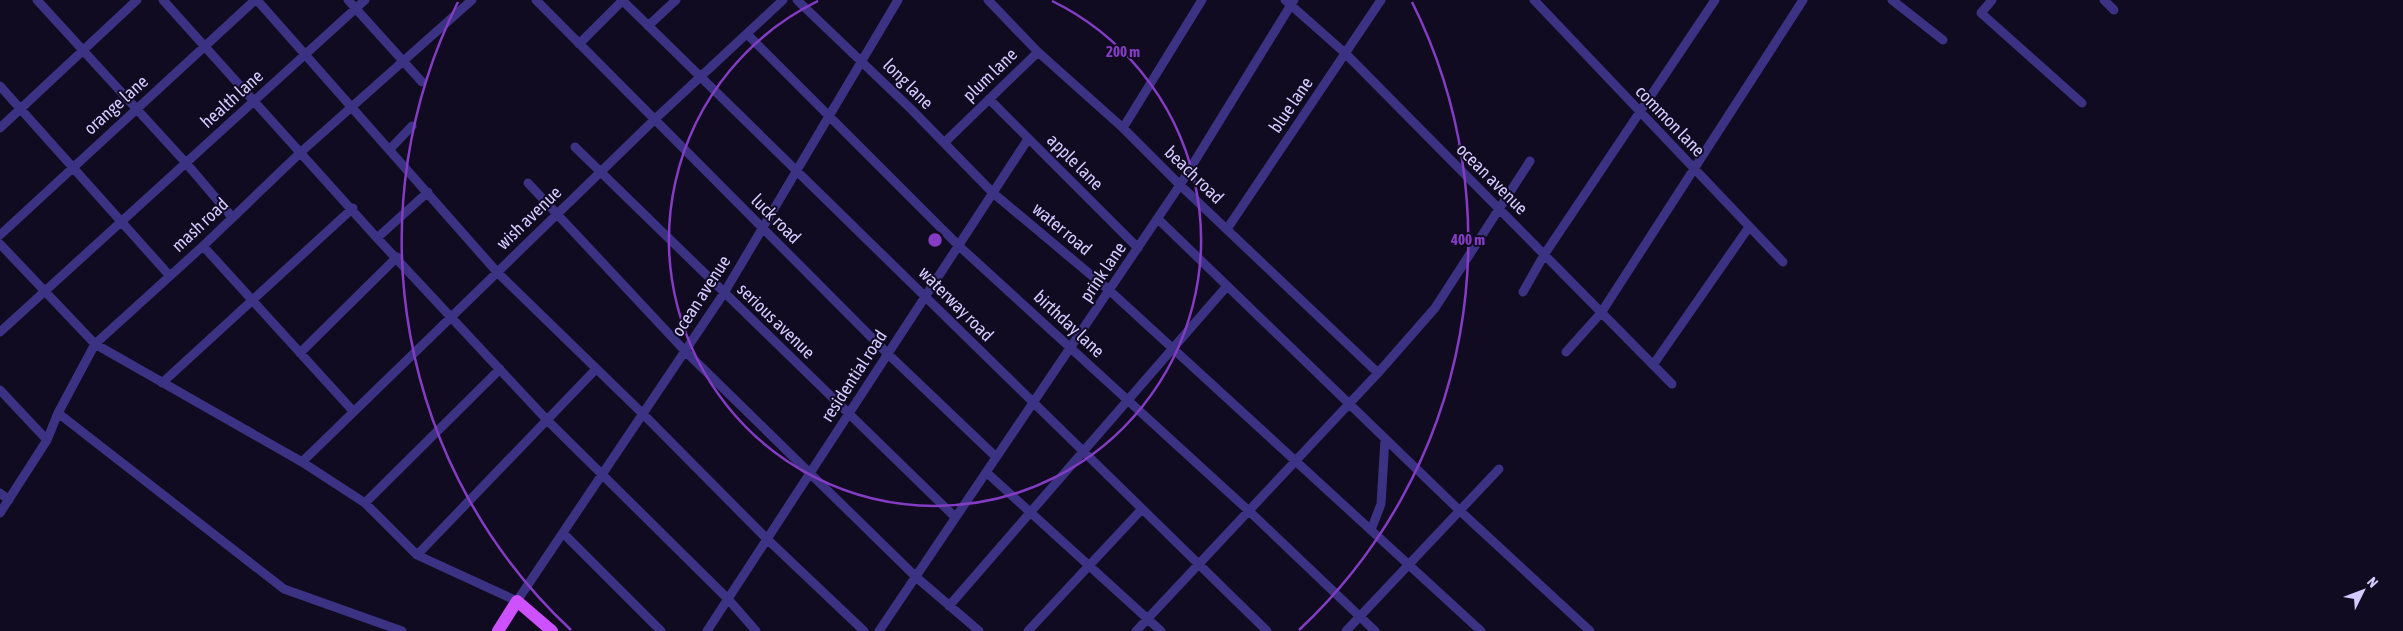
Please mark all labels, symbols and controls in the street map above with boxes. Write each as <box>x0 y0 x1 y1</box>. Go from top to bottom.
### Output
text: 200 m <box>1106 43 1140 60</box>
street label: plum lane <box>958 44 1021 106</box>
street label: long lane <box>879 54 938 113</box>
street label: health lane <box>196 65 267 132</box>
street label: orange lane <box>79 71 152 139</box>
street label: blue lane <box>1264 73 1317 137</box>
street label: common lane <box>1631 81 1709 161</box>
street label: apple lane <box>1043 129 1108 194</box>
street label: ocean avenue <box>1452 139 1532 219</box>
street label: beach road <box>1161 142 1228 208</box>
street label: wish avenue <box>492 182 565 254</box>
street label: luck road <box>747 190 805 248</box>
street label: mash road <box>167 193 232 256</box>
street label: water road <box>1029 198 1096 259</box>
centre of rings <box>926 231 944 249</box>
text: 400 m <box>1450 231 1485 248</box>
street label: prink lane <box>1075 238 1130 305</box>
street label: ocean avenue <box>667 251 735 340</box>
street label: waterway road <box>915 262 998 345</box>
street label: serious avenue <box>733 279 819 363</box>
street label: birthday lane <box>1030 286 1109 362</box>
street label: residential road <box>816 326 891 425</box>
north arrow <box>2338 566 2388 616</box>
text: N <box>2364 574 2381 591</box>

